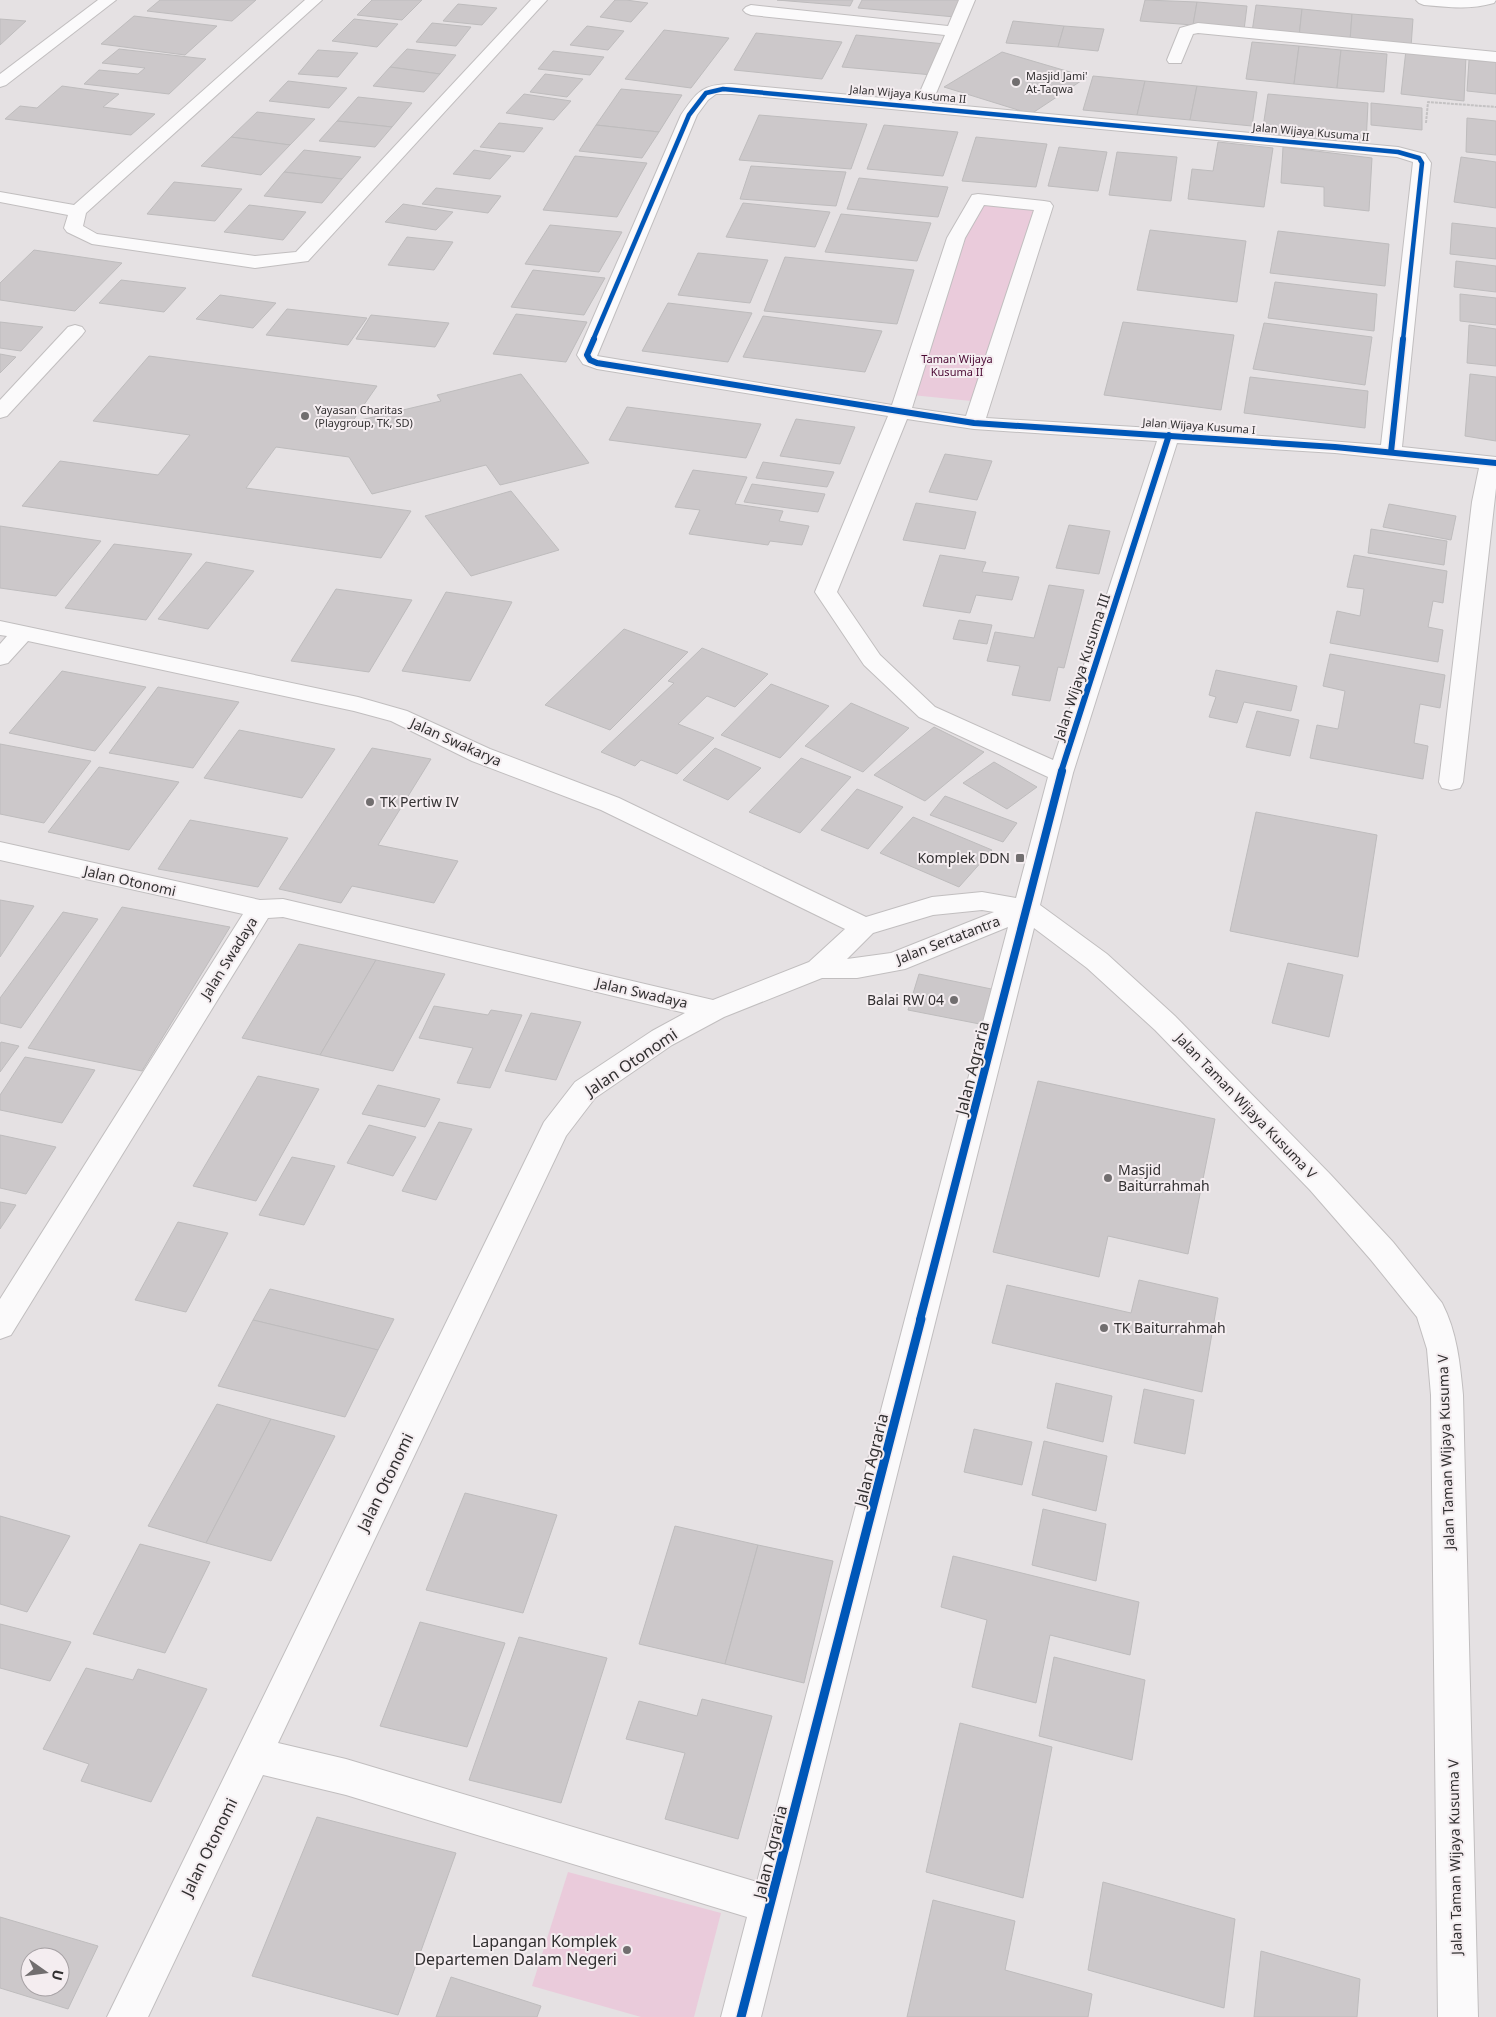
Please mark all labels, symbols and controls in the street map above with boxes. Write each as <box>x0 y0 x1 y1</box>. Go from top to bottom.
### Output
place label: Masjid Jami' At-Taqwa <box>1026 68 1088 96</box>
marker: Masjid Jami' At-Taqwa <box>1010 76 1022 88</box>
street label: Jalan Wijaya Kusuma II <box>848 81 967 106</box>
street label: Jalan Wijaya Kusuma II <box>1251 119 1370 144</box>
park label: Taman Wijaya Kusuma II <box>921 351 993 379</box>
place label: Yayasan Charitas (Playgroup, TK, SD) <box>315 402 413 430</box>
marker: Yayasan Charitas (Playgroup, TK, SD) <box>299 410 311 422</box>
street label: Jalan Wijaya Kusuma I <box>1141 414 1256 437</box>
street label: Jalan Wijaya Kusuma III <box>1048 591 1114 745</box>
street label: Jalan Swakarya <box>406 712 505 770</box>
place label: TK Pertiw IV <box>380 792 459 811</box>
marker: TK Pertiw IV <box>364 796 376 808</box>
place label: Komplek DDN <box>917 848 1010 867</box>
marker: Komplek DDN <box>1014 852 1026 864</box>
street label: Jalan Otonomi <box>80 860 178 900</box>
street label: Jalan Sertatantra <box>891 911 1002 969</box>
street label: Jalan Swadaya <box>195 913 261 1004</box>
street label: Jalan Swadaya <box>593 972 690 1012</box>
place label: Balai RW 04 <box>867 990 944 1009</box>
marker: Balai RW 04 <box>948 994 960 1006</box>
street label: Jalan Agraria <box>949 1019 994 1119</box>
street label: Jalan Otonomi <box>579 1023 682 1102</box>
street label: Jalan Taman Wijaya Kusuma V <box>1170 1027 1322 1183</box>
place label: Masjid Baiturrahmah <box>1118 1160 1210 1195</box>
marker: Masjid Baiturrahmah <box>1102 1172 1114 1184</box>
place label: TK Baiturrahmah <box>1114 1318 1226 1337</box>
marker: TK Baiturrahmah <box>1098 1322 1110 1334</box>
street label: Jalan Taman Wijaya Kusuma V <box>1433 1353 1458 1552</box>
street label: Jalan Agraria <box>848 1411 893 1511</box>
street label: Jalan Otonomi <box>351 1429 418 1537</box>
street label: Jalan Taman Wijaya Kusuma V <box>1443 1758 1466 1957</box>
street label: Jalan Otonomi <box>175 1794 242 1902</box>
street label: Jalan Agraria <box>747 1803 792 1903</box>
place label: Lapangan Komplek Departemen Dalam Negeri <box>414 1930 617 1970</box>
marker: Lapangan Komplek Departemen Dalam Negeri <box>621 1944 633 1956</box>
north arrow <box>20 1947 70 1997</box>
text: U <box>48 1968 69 1983</box>

